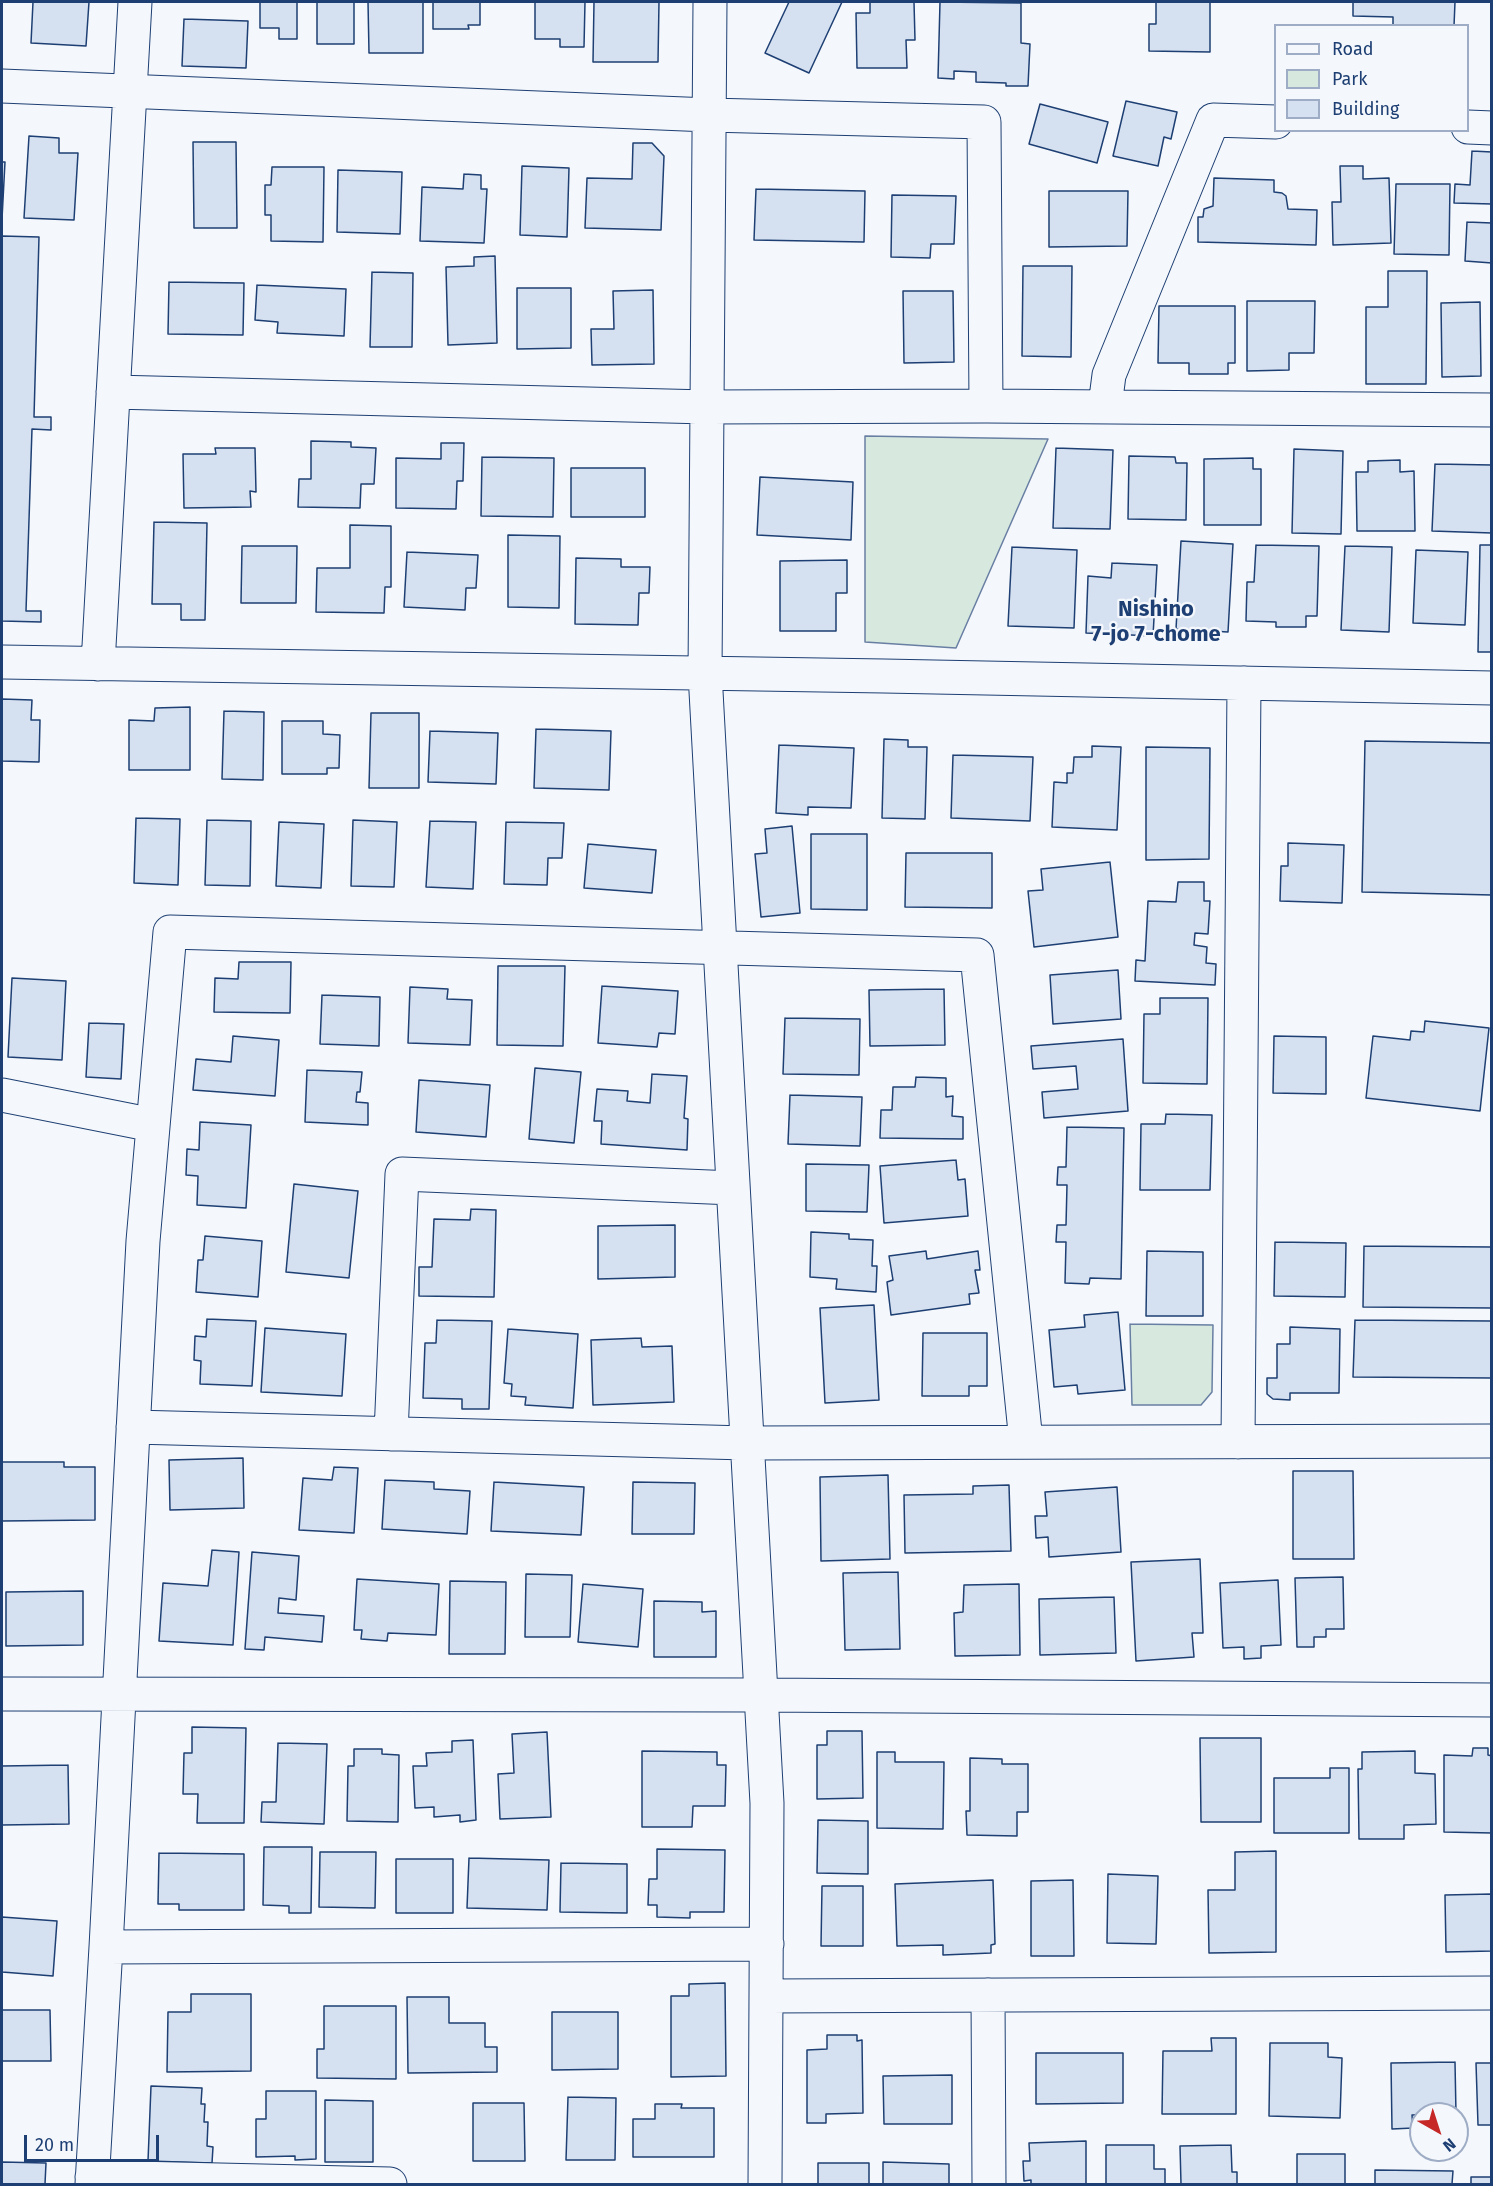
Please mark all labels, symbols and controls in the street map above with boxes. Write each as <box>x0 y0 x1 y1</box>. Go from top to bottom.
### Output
legend <box>1274 24 1469 132</box>
text: Road <box>1332 38 1374 60</box>
text: Park <box>1332 68 1367 90</box>
text: Building <box>1332 98 1399 120</box>
district label: Nishino 7-jo 7-chome <box>1091 597 1221 648</box>
north arrow <box>1409 2102 1469 2162</box>
scale bar <box>27 2123 162 2161</box>
text: 20 m <box>35 2134 74 2156</box>
text: N <box>1439 2134 1459 2156</box>

